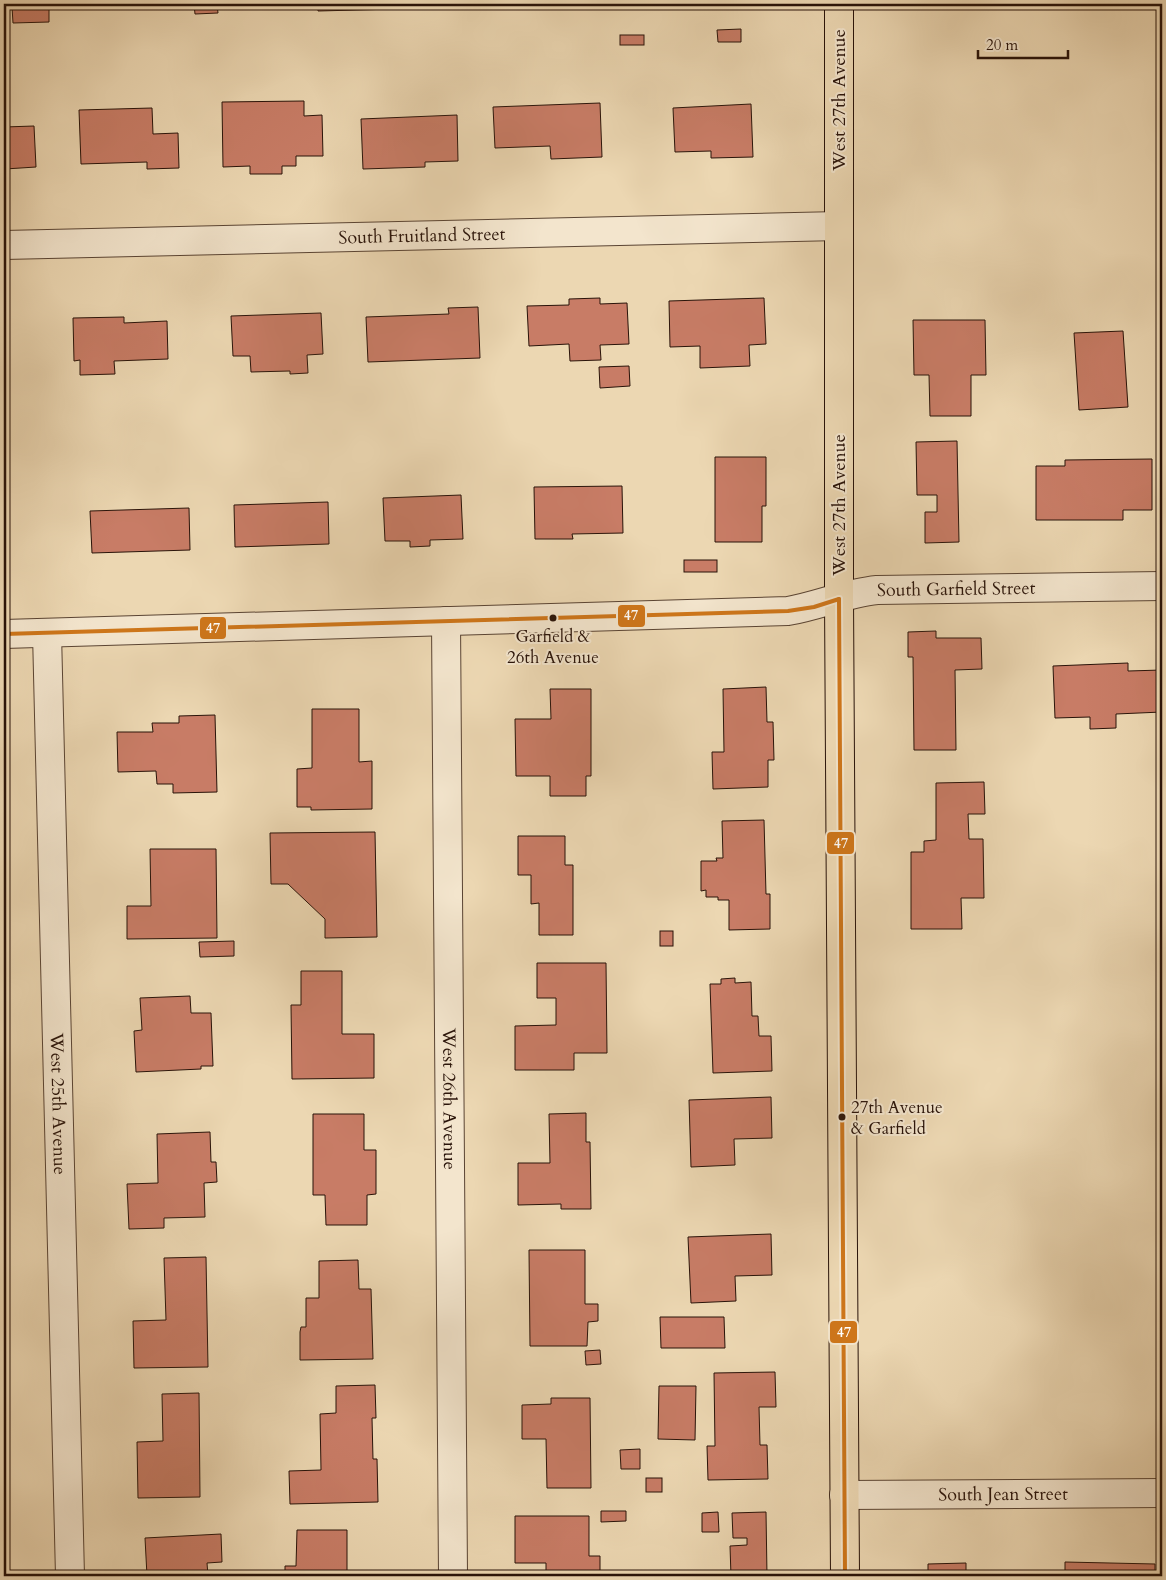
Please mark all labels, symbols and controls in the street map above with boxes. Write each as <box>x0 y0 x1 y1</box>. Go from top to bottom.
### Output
scale bar <box>978 28 1068 60</box>
street label: West 27th Avenue <box>827 29 852 172</box>
text: 20 m <box>986 35 1018 55</box>
street label: South Fruitland Street <box>338 222 506 250</box>
street label: West 27th Avenue <box>827 434 852 577</box>
street label: South Garfield Street <box>877 576 1036 603</box>
line badge: 47 <box>617 604 646 628</box>
text: 47 <box>624 606 638 625</box>
marker: Garfield & 26th Avenue <box>548 613 558 623</box>
line badge: 47 <box>199 616 227 640</box>
text: 47 <box>206 619 220 638</box>
place label: Garfield & 26th Avenue <box>507 625 599 669</box>
line badge: 47 <box>826 831 855 855</box>
text: 47 <box>834 834 848 853</box>
street label: West 26th Avenue <box>436 1027 462 1170</box>
street label: West 25th Avenue <box>44 1032 72 1175</box>
place label: 27th Avenue & Garfield <box>851 1096 943 1140</box>
marker: 27th Avenue & Garfield <box>837 1112 847 1122</box>
line badge: 47 <box>829 1320 858 1344</box>
text: 47 <box>837 1323 851 1342</box>
street label: South Jean Street <box>938 1482 1068 1507</box>

